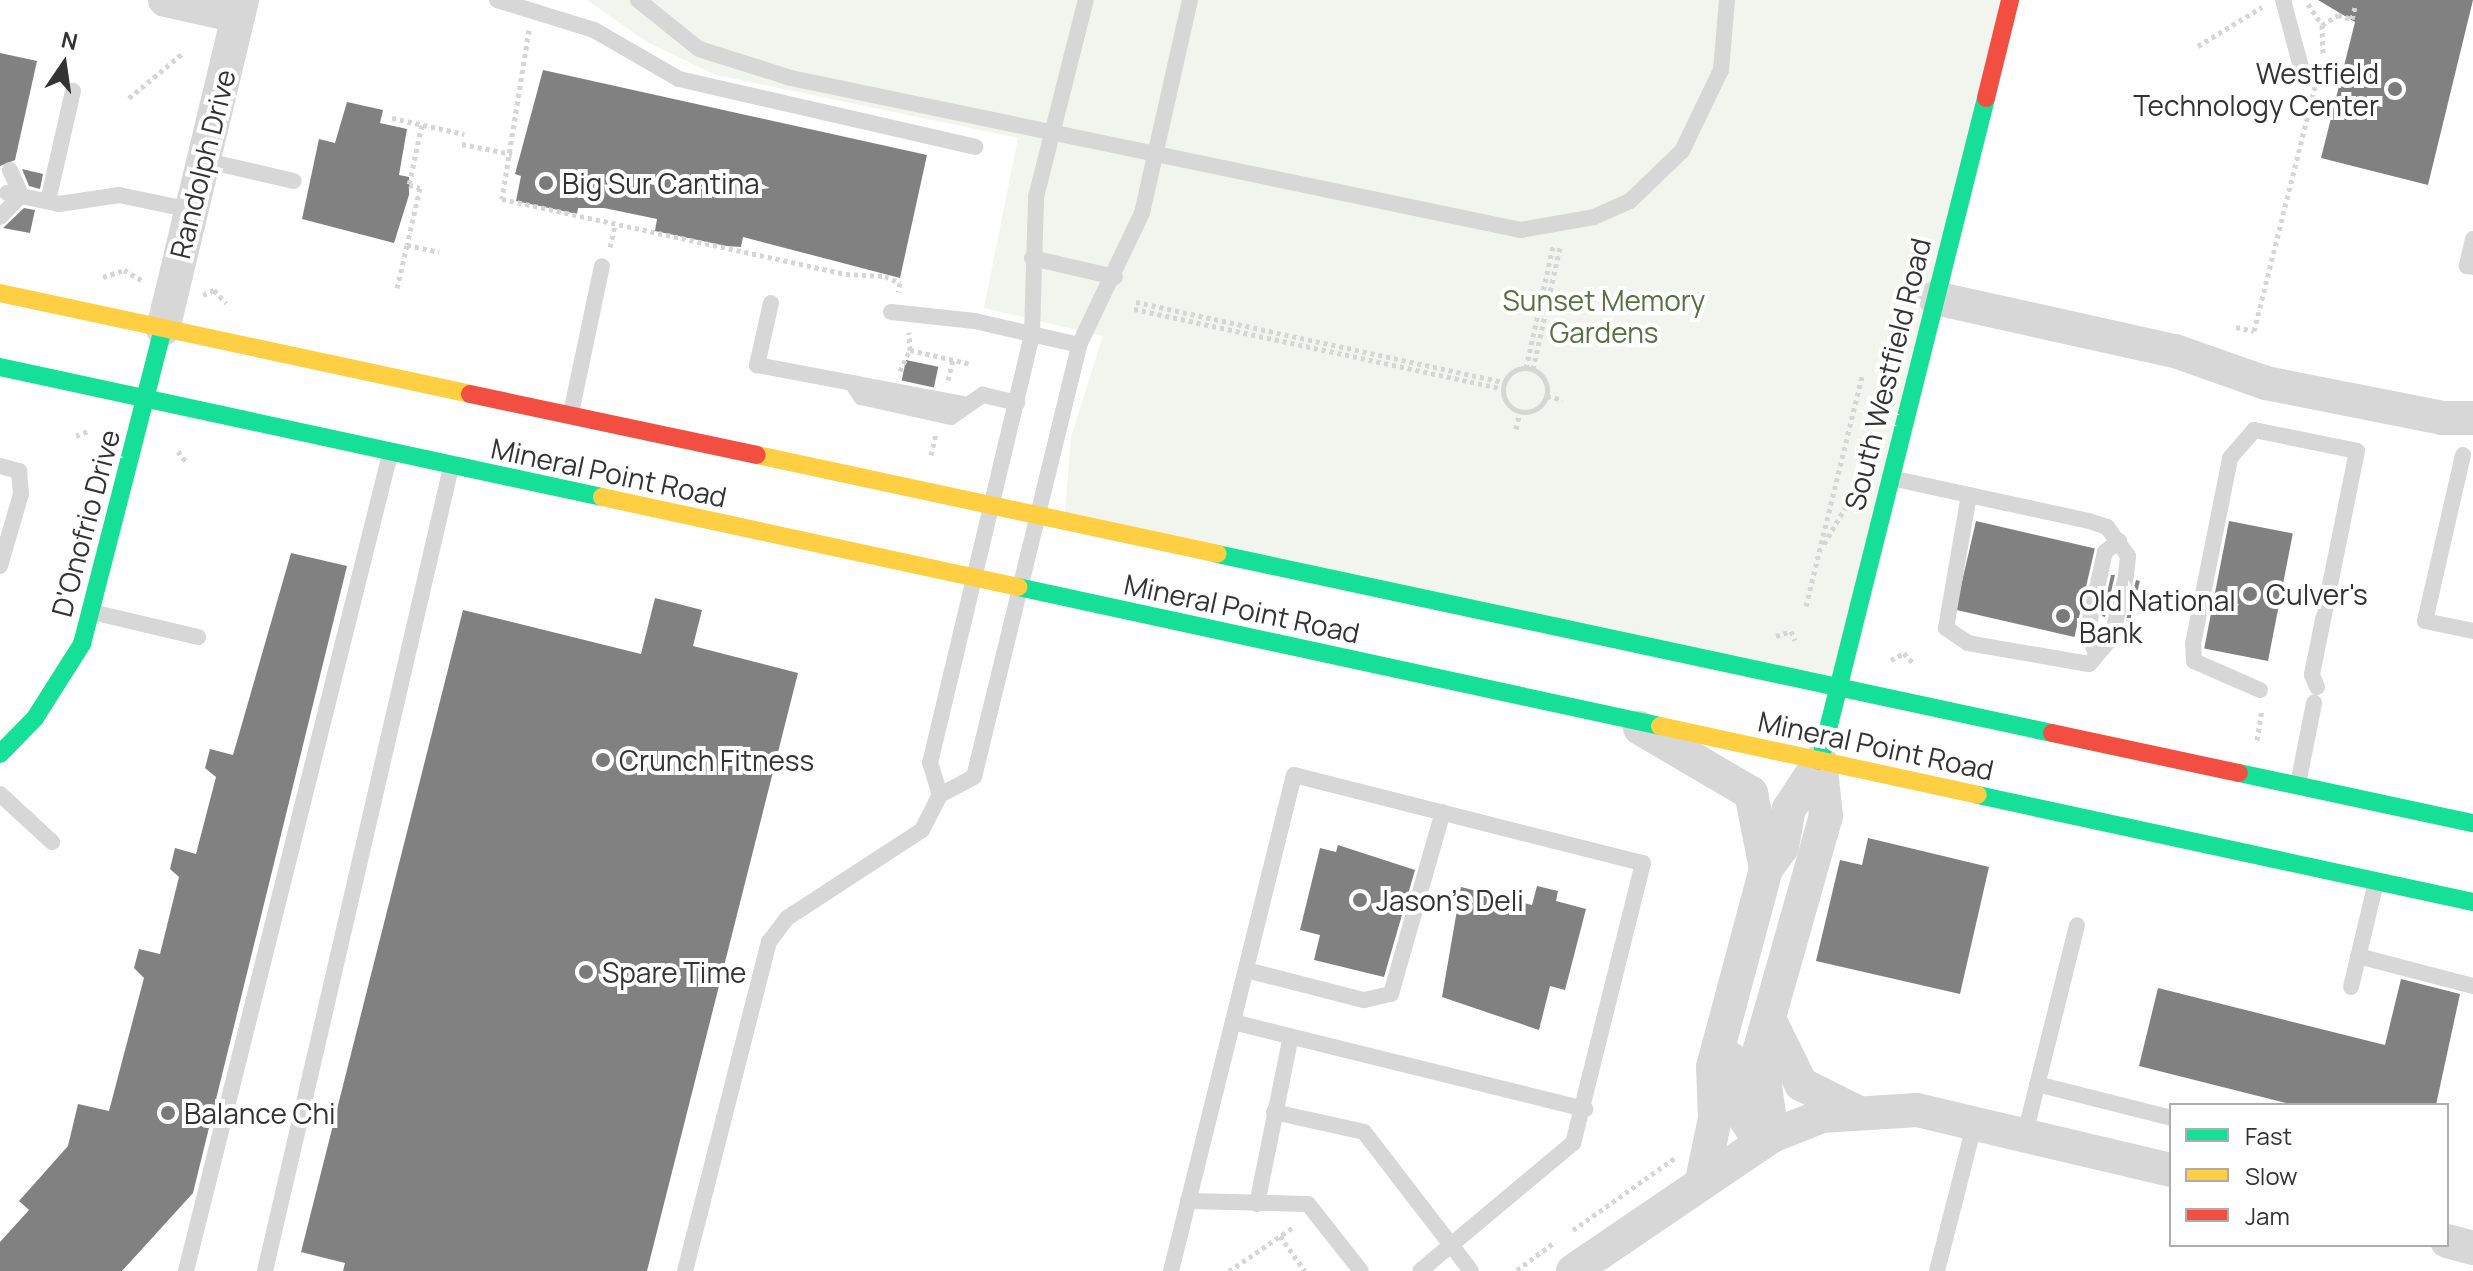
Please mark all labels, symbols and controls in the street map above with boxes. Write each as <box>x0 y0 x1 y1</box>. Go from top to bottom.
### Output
north arrow <box>24 24 104 104</box>
text: N <box>58 24 80 57</box>
place label: Westfield Technology Center <box>2133 56 2379 122</box>
street label: Randolph Drive <box>162 66 242 262</box>
marker: Westfield Technology Center <box>2386 80 2404 98</box>
place label: Big Sur Cantina <box>562 166 760 200</box>
marker: Big Sur Cantina <box>537 174 555 192</box>
street label: South Westfield Road <box>1837 235 1937 513</box>
park label: Sunset Memory Gardens <box>1503 283 1705 349</box>
street label: D'Onofrio Drive <box>44 426 126 620</box>
street label: Mineral Point Road <box>488 431 730 513</box>
street label: Mineral Point Road <box>1121 567 1363 649</box>
place label: Culver's <box>2266 577 2368 611</box>
place label: Old National Bank <box>2079 583 2236 649</box>
marker: Culver's <box>2241 585 2259 603</box>
marker: Old National Bank <box>2054 607 2072 625</box>
street label: Mineral Point Road <box>1755 704 1997 786</box>
place label: Crunch Fitness <box>619 743 814 777</box>
marker: Crunch Fitness <box>594 751 612 769</box>
place label: Jason's Deli <box>1376 883 1524 917</box>
marker: Jason's Deli <box>1351 891 1369 909</box>
place label: Spare Time <box>602 955 746 989</box>
marker: Spare Time <box>577 963 595 981</box>
place label: Balance Chi <box>184 1096 336 1130</box>
legend <box>2169 1103 2449 1247</box>
marker: Balance Chi <box>159 1104 177 1122</box>
text: Fast <box>2245 1119 2292 1152</box>
text: Slow <box>2245 1159 2298 1192</box>
text: Jam <box>2245 1199 2290 1232</box>

